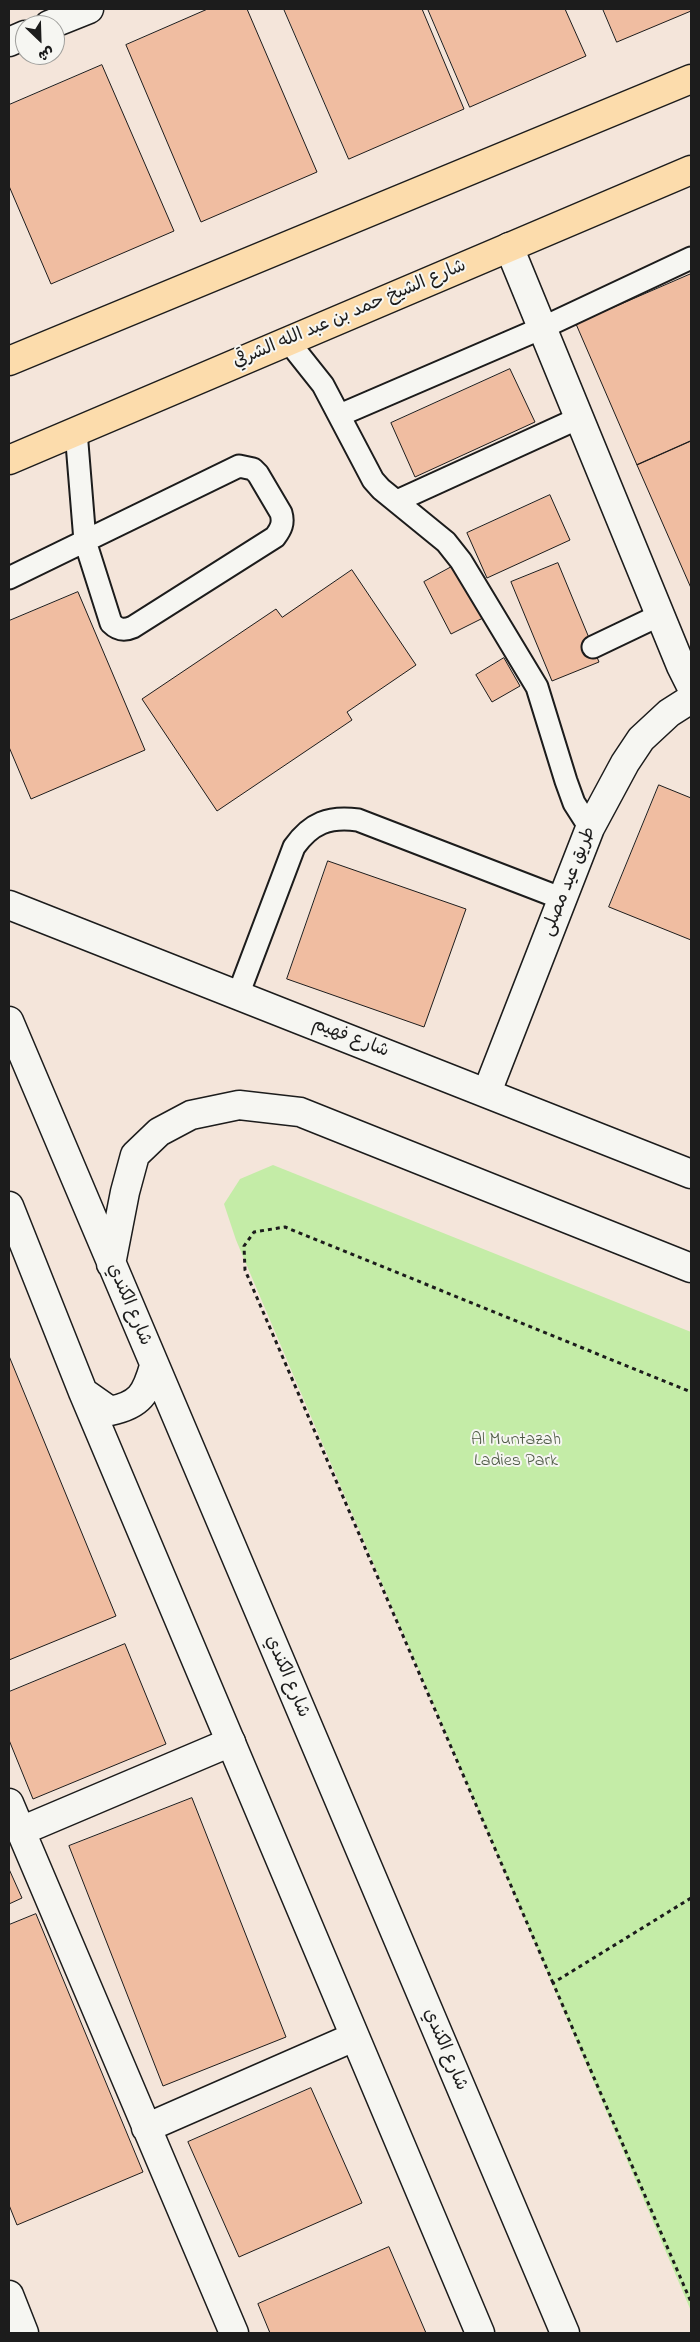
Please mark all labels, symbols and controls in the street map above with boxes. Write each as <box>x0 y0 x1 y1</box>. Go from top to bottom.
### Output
north arrow <box>15 15 65 65</box>
text: ش <box>35 41 57 66</box>
street label: شارع الشيخ حمد بن عبد الله الشرقي <box>230 256 470 374</box>
street label: طريق عيد مصلى <box>538 824 602 940</box>
street label: شارع فهيم <box>309 1015 391 1063</box>
street label: شارع الكندي <box>101 1261 155 1349</box>
park label: Al Muntazah Ladies Park <box>471 1430 561 1472</box>
street label: شارع الكندي <box>259 1633 313 1721</box>
street label: شارع الكندي <box>417 2006 471 2094</box>

